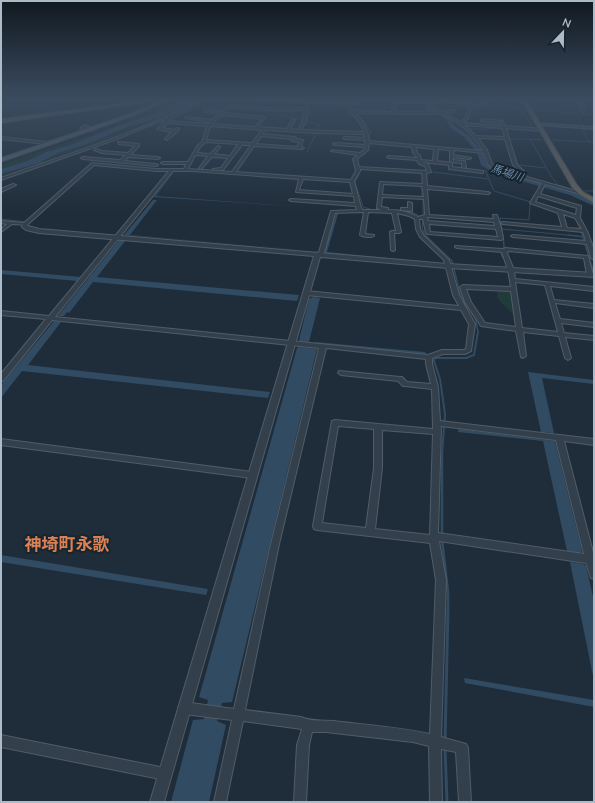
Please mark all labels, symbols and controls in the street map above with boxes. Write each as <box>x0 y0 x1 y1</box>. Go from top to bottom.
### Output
north arrow <box>543 12 583 52</box>
text: N <box>560 15 573 32</box>
water label: 馬場川 <box>489 161 526 186</box>
district label: 神埼町永歌 <box>25 533 110 556</box>

